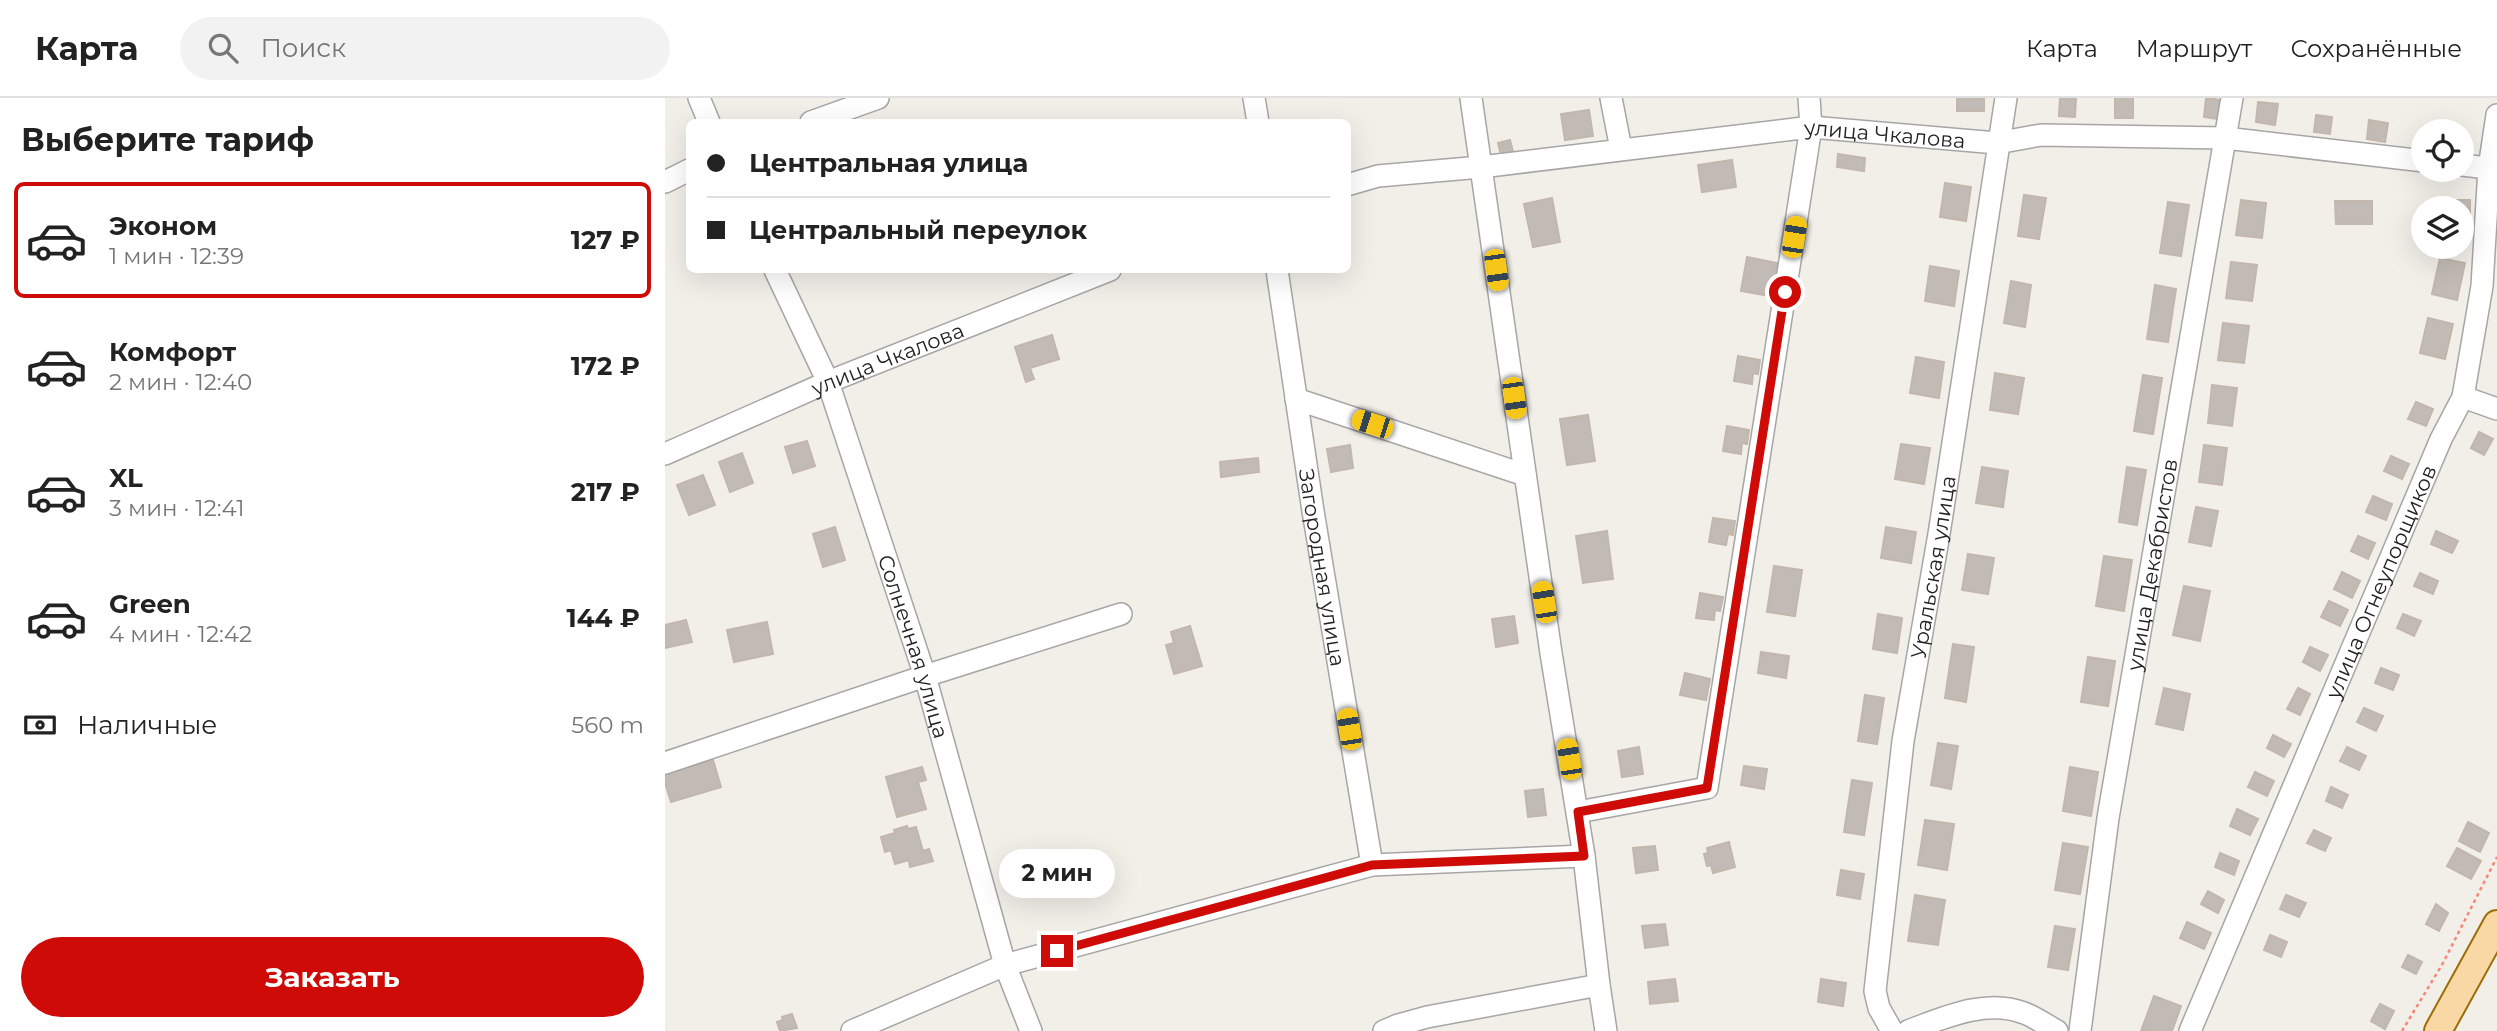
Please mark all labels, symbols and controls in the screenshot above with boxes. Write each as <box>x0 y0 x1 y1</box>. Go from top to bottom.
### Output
search box <box>180 17 670 80</box>
text: Карта <box>35 28 138 68</box>
icon: search <box>204 29 242 67</box>
text: Поиск <box>260 32 346 64</box>
text: Карта <box>2026 34 2098 63</box>
text: Маршрут <box>2136 34 2252 63</box>
text: Сохранённые <box>2290 34 2462 63</box>
street label: улица Чкалова <box>1801 114 1966 153</box>
map controls <box>2411 119 2474 259</box>
button: locate <box>2411 119 2474 182</box>
text: Выберите тариф <box>21 120 314 159</box>
text: Центральная улица <box>749 147 1028 179</box>
button: layers <box>2411 196 2474 259</box>
icon: car <box>25 209 88 272</box>
text: Эконом <box>109 210 217 242</box>
text: Центральный переулок <box>749 214 1087 246</box>
car <box>1781 215 1808 259</box>
text: 127 ₽ <box>571 224 640 256</box>
text: 1 мин · 12:39 <box>109 242 244 270</box>
car <box>1483 248 1510 292</box>
route start <box>1769 276 1801 308</box>
street label: улица Чкалова <box>806 317 967 401</box>
icon: car <box>25 335 88 398</box>
text: Комфорт <box>109 336 236 368</box>
text: 172 ₽ <box>571 350 640 382</box>
text: 2 мин · 12:40 <box>109 368 252 396</box>
car <box>1501 376 1528 420</box>
car <box>1349 408 1396 440</box>
street label: улица Декабристов <box>2121 457 2182 673</box>
icon: car <box>25 461 88 524</box>
street label: улица Огнеупорщиков <box>2320 461 2441 703</box>
text: XL <box>109 462 143 494</box>
street label: Загородная улица <box>1294 467 1351 668</box>
street label: Уральская улица <box>1905 474 1960 660</box>
text: 217 ₽ <box>571 476 640 508</box>
text: 3 мин · 12:41 <box>109 494 245 522</box>
street label: Солнечная улица <box>873 551 954 741</box>
car <box>1531 580 1558 624</box>
icon: car <box>25 587 88 650</box>
text: Green <box>109 588 191 620</box>
text: 144 ₽ <box>566 602 640 634</box>
text: 4 мин · 12:42 <box>109 620 252 648</box>
icon: cash <box>21 706 59 744</box>
car <box>1336 707 1363 751</box>
text: Наличные <box>77 709 217 741</box>
text: 560 m <box>571 711 644 739</box>
car <box>1556 737 1583 781</box>
callout: 2 мин <box>999 850 1115 898</box>
text: 2 мин <box>1021 859 1093 887</box>
route end <box>1041 935 1073 967</box>
button: Заказать <box>21 937 644 1017</box>

